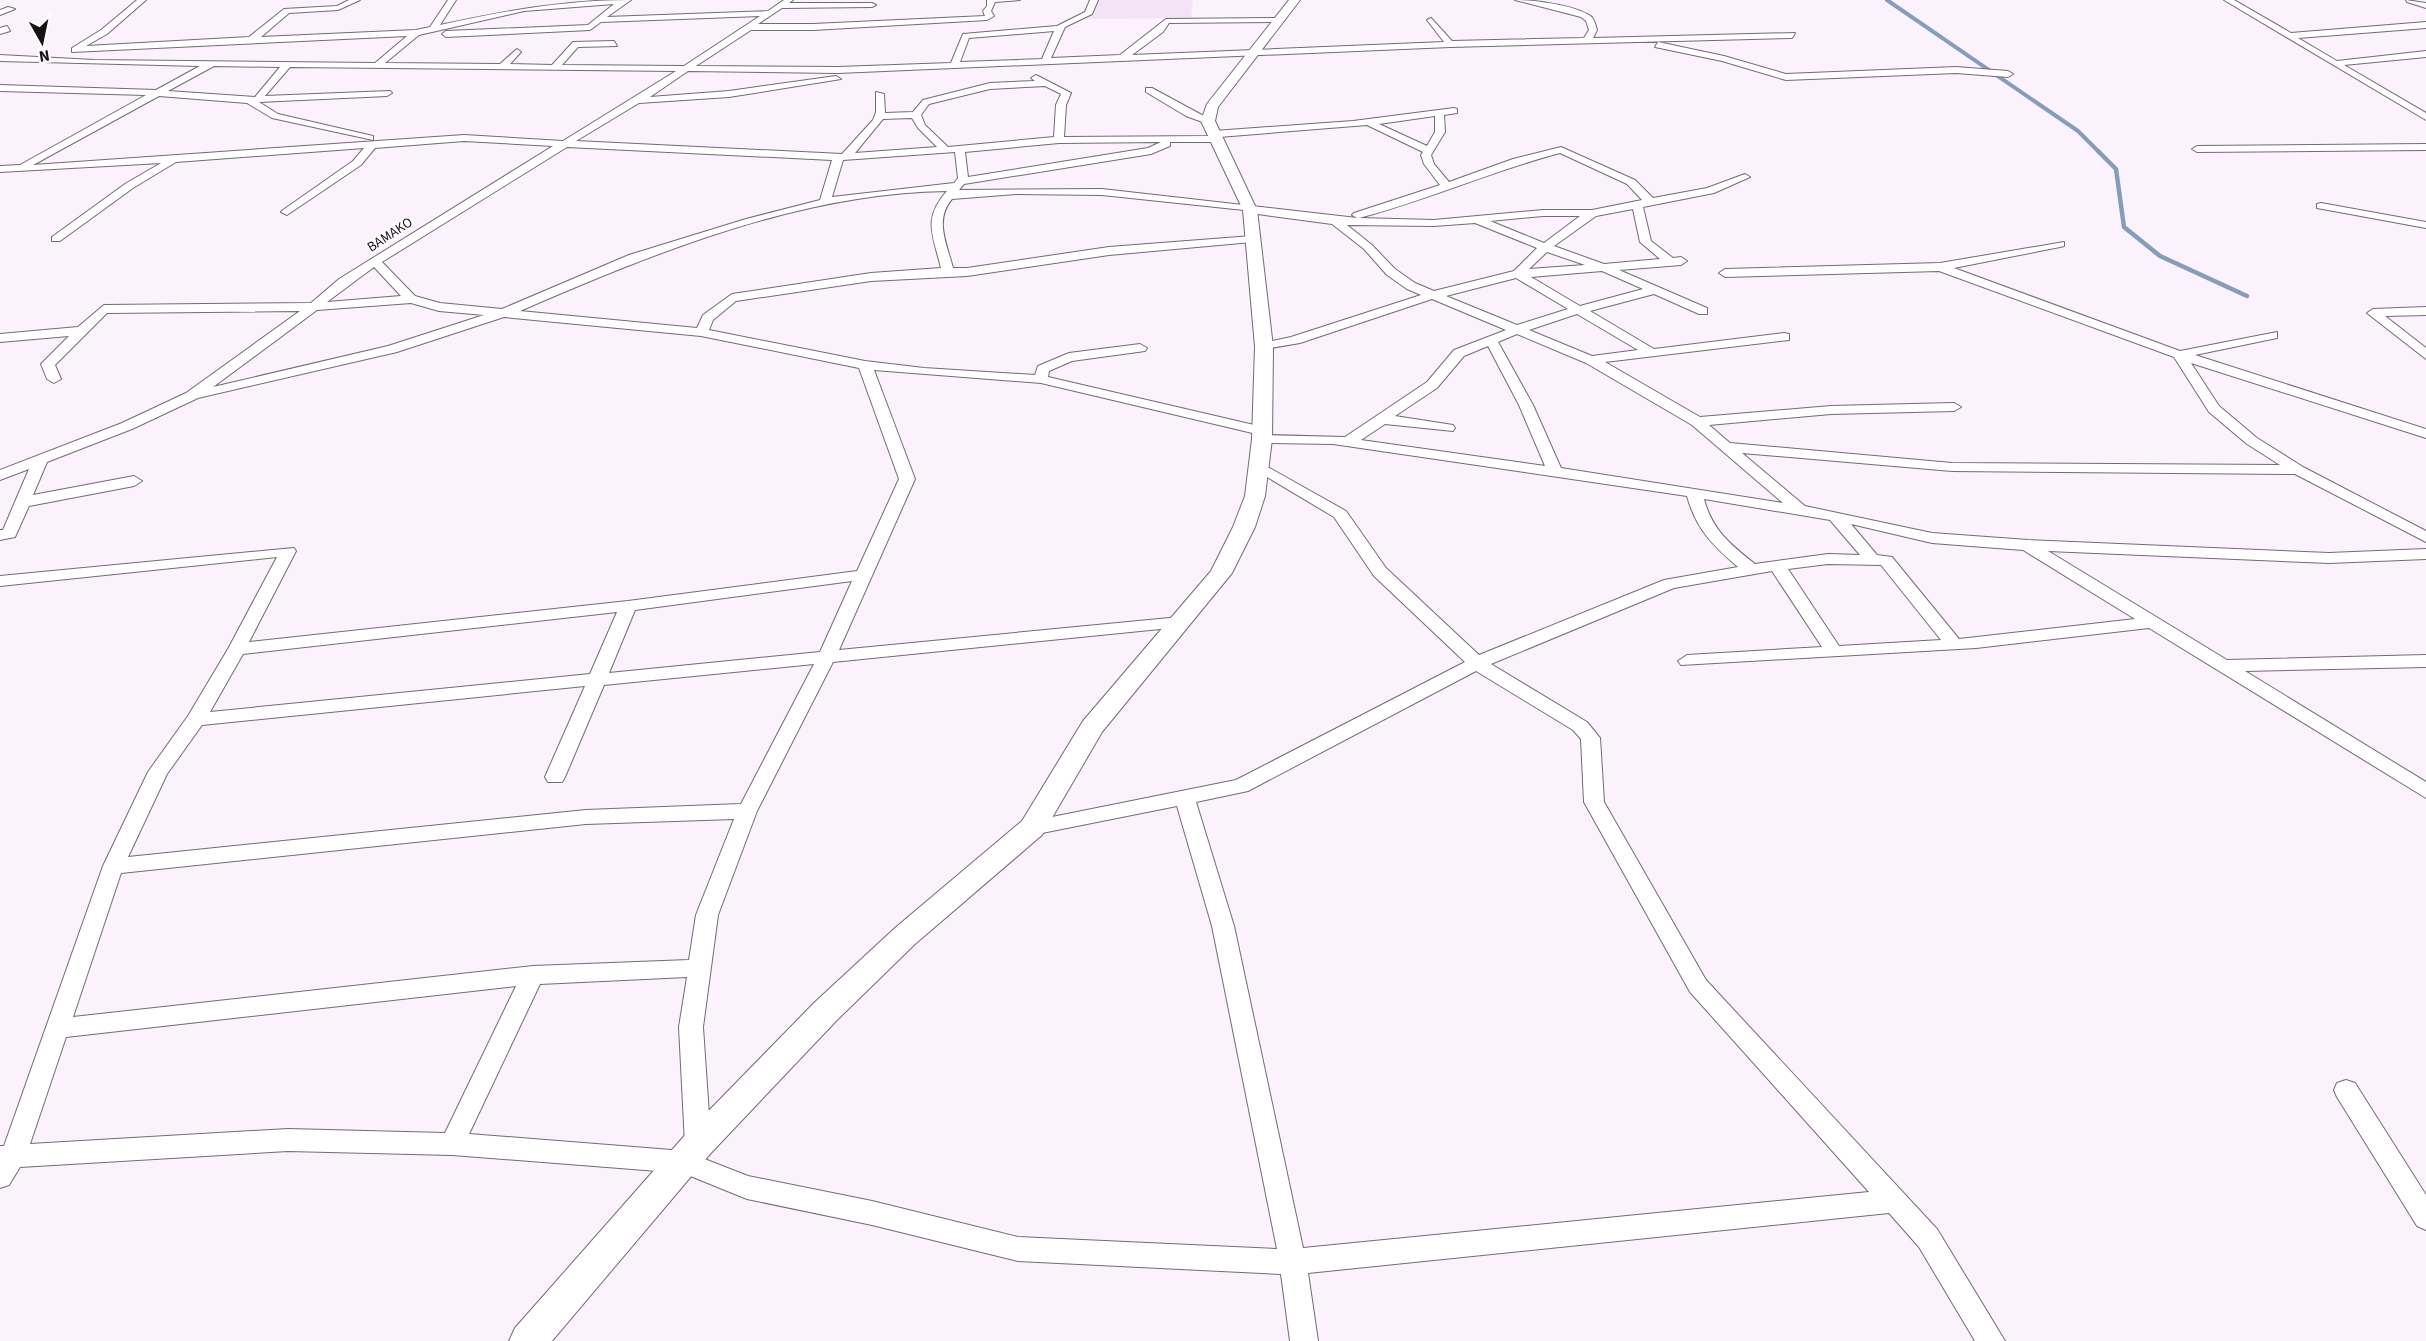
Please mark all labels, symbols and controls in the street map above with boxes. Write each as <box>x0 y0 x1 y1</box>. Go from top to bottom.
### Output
north arrow <box>12 12 72 72</box>
text: N <box>37 44 51 68</box>
street label: BAMAKO <box>363 213 417 257</box>

